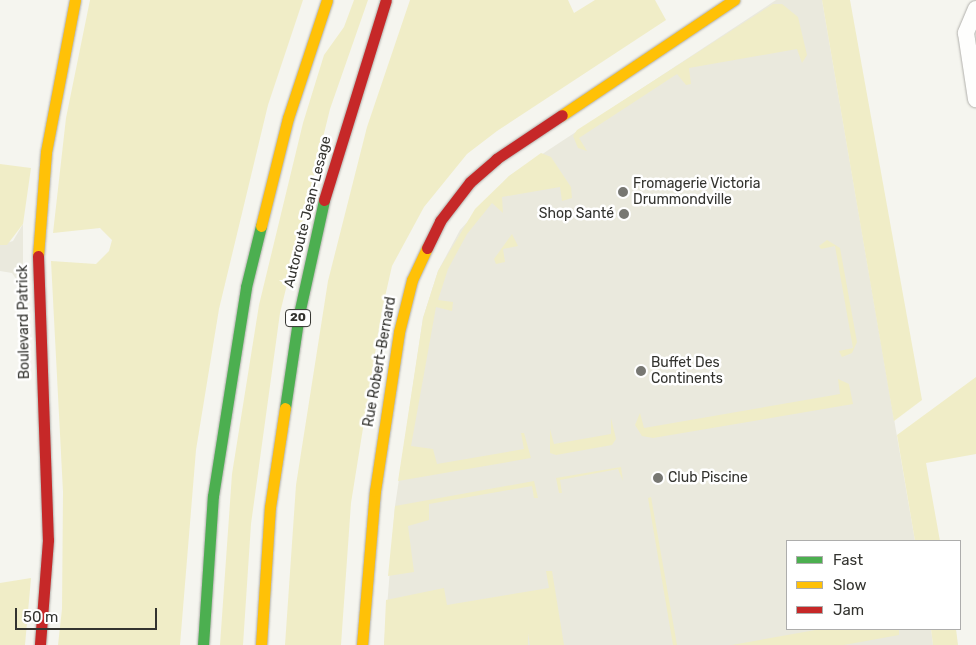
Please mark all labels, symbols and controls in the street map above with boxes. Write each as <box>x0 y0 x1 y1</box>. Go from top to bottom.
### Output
street label: Autoroute Jean-Lesage <box>281 134 335 290</box>
place label: Fromagerie Victoria Drummondville <box>633 176 761 208</box>
marker: Fromagerie Victoria Drummondville <box>617 186 629 198</box>
place label: Shop Santé <box>539 206 614 222</box>
marker: Shop Santé <box>618 208 630 220</box>
street label: Boulevard Patrick <box>15 265 33 379</box>
street label: Rue Robert-Bernard <box>360 296 400 428</box>
road number: 20 <box>284 308 312 328</box>
place label: Buffet Des Continents <box>651 355 723 388</box>
marker: Buffet Des Continents <box>635 365 647 377</box>
place label: Club Piscine <box>668 470 748 486</box>
marker: Club Piscine <box>652 472 664 484</box>
legend <box>786 540 961 630</box>
text: Fast <box>833 551 863 569</box>
text: Slow <box>833 576 866 594</box>
scale bar <box>18 598 160 630</box>
text: Jam <box>833 601 864 619</box>
text: 50 m <box>23 608 58 626</box>

